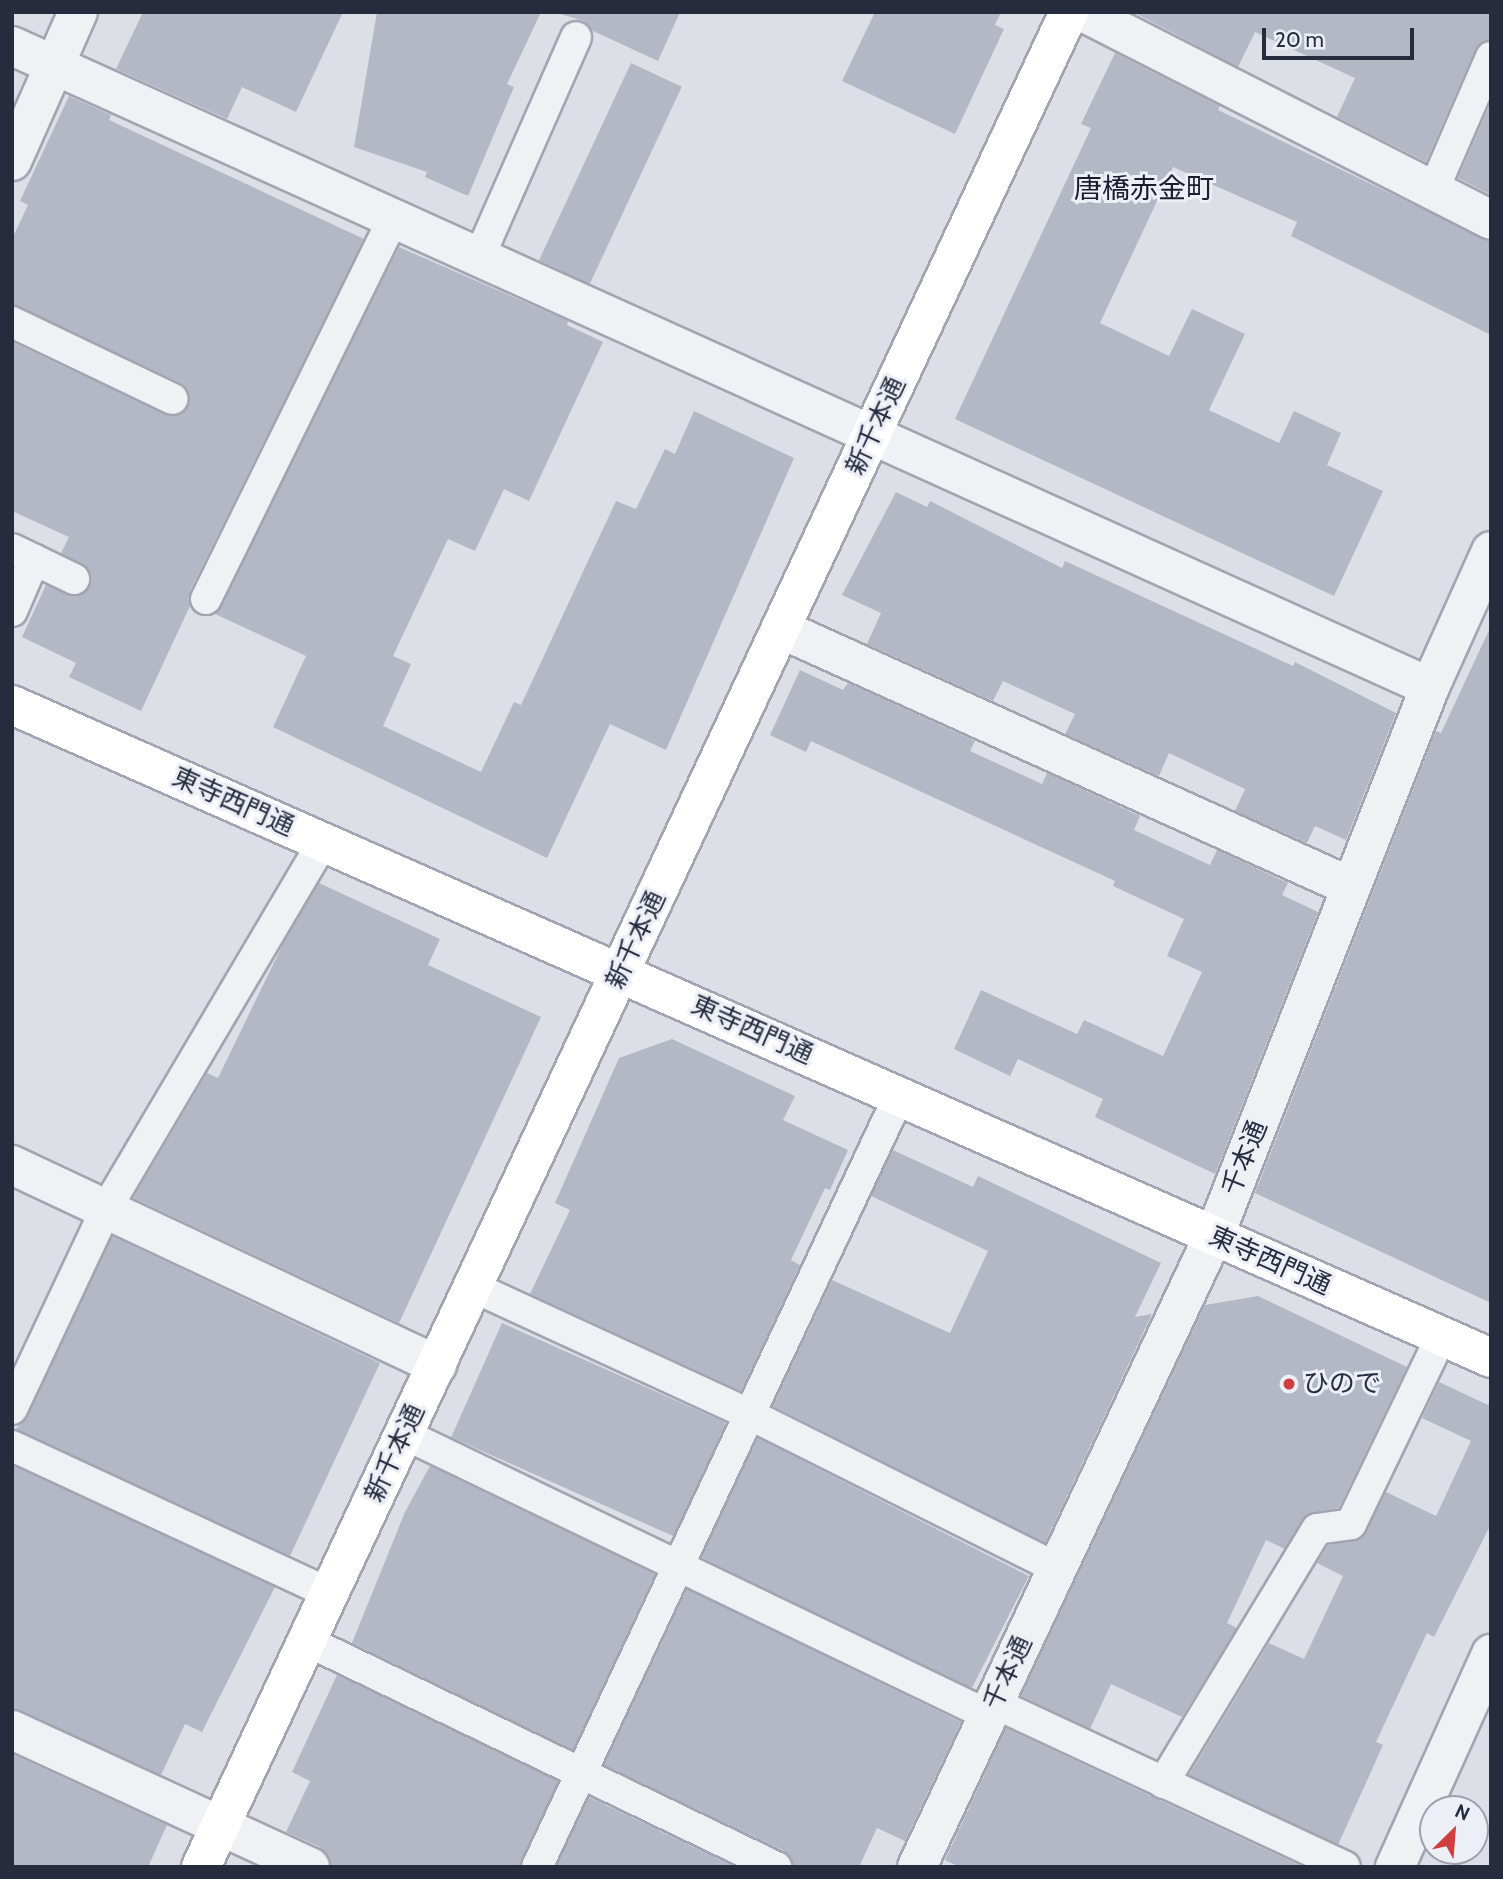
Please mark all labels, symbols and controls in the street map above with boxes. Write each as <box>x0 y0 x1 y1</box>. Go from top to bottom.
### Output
scale bar <box>1265 14 1417 58</box>
text: 20 m <box>1275 27 1324 52</box>
district label: 唐橋赤金町 <box>1074 171 1214 205</box>
street label: 新千本通 <box>840 372 912 480</box>
street label: 東寺西門通 <box>167 761 299 843</box>
street label: 新千本通 <box>600 886 672 994</box>
street label: 東寺西門通 <box>686 989 818 1071</box>
street label: 千本通 <box>1216 1116 1274 1200</box>
street label: 東寺西門通 <box>1204 1220 1336 1302</box>
place label: ひので <box>1303 1368 1381 1400</box>
marker: ひので <box>1281 1376 1297 1392</box>
street label: 新千本通 <box>359 1399 431 1507</box>
street label: 千本通 <box>977 1631 1039 1715</box>
north arrow <box>1419 1795 1489 1865</box>
text: N <box>1451 1799 1473 1826</box>

